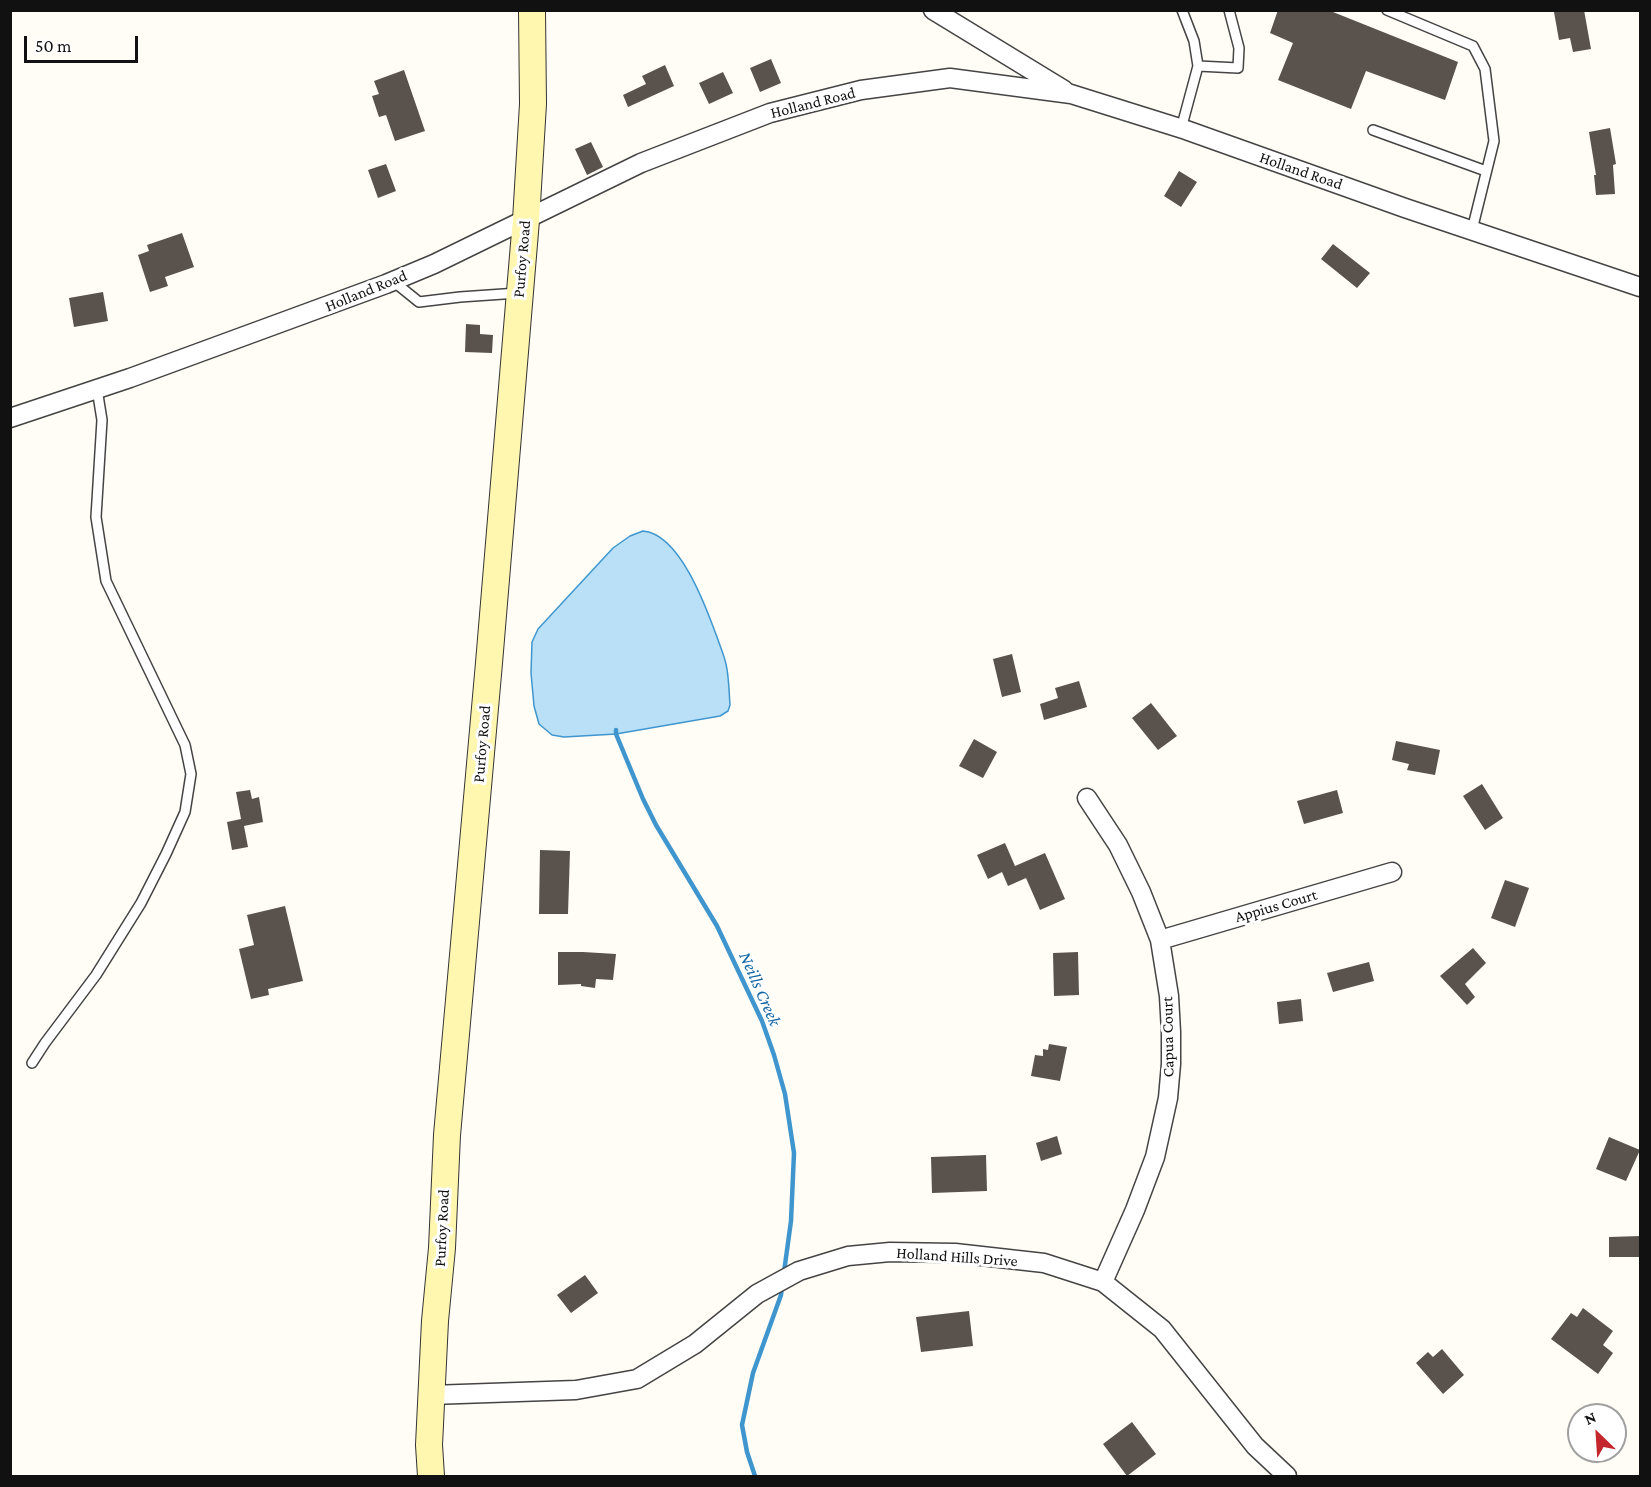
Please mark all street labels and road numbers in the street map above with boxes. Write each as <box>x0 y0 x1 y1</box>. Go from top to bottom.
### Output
street label: Holland Road <box>769 83 857 123</box>
street label: Holland Road <box>1257 148 1345 194</box>
street label: Purfoy Road <box>509 220 535 298</box>
street label: Holland Road <box>322 266 410 316</box>
street label: Purfoy Road <box>469 705 495 783</box>
street label: Appius Court <box>1233 885 1319 927</box>
street label: Capua Court <box>1158 996 1178 1078</box>
street label: Purfoy Road <box>430 1189 454 1267</box>
street label: Holland Hills Drive <box>896 1243 1018 1271</box>

